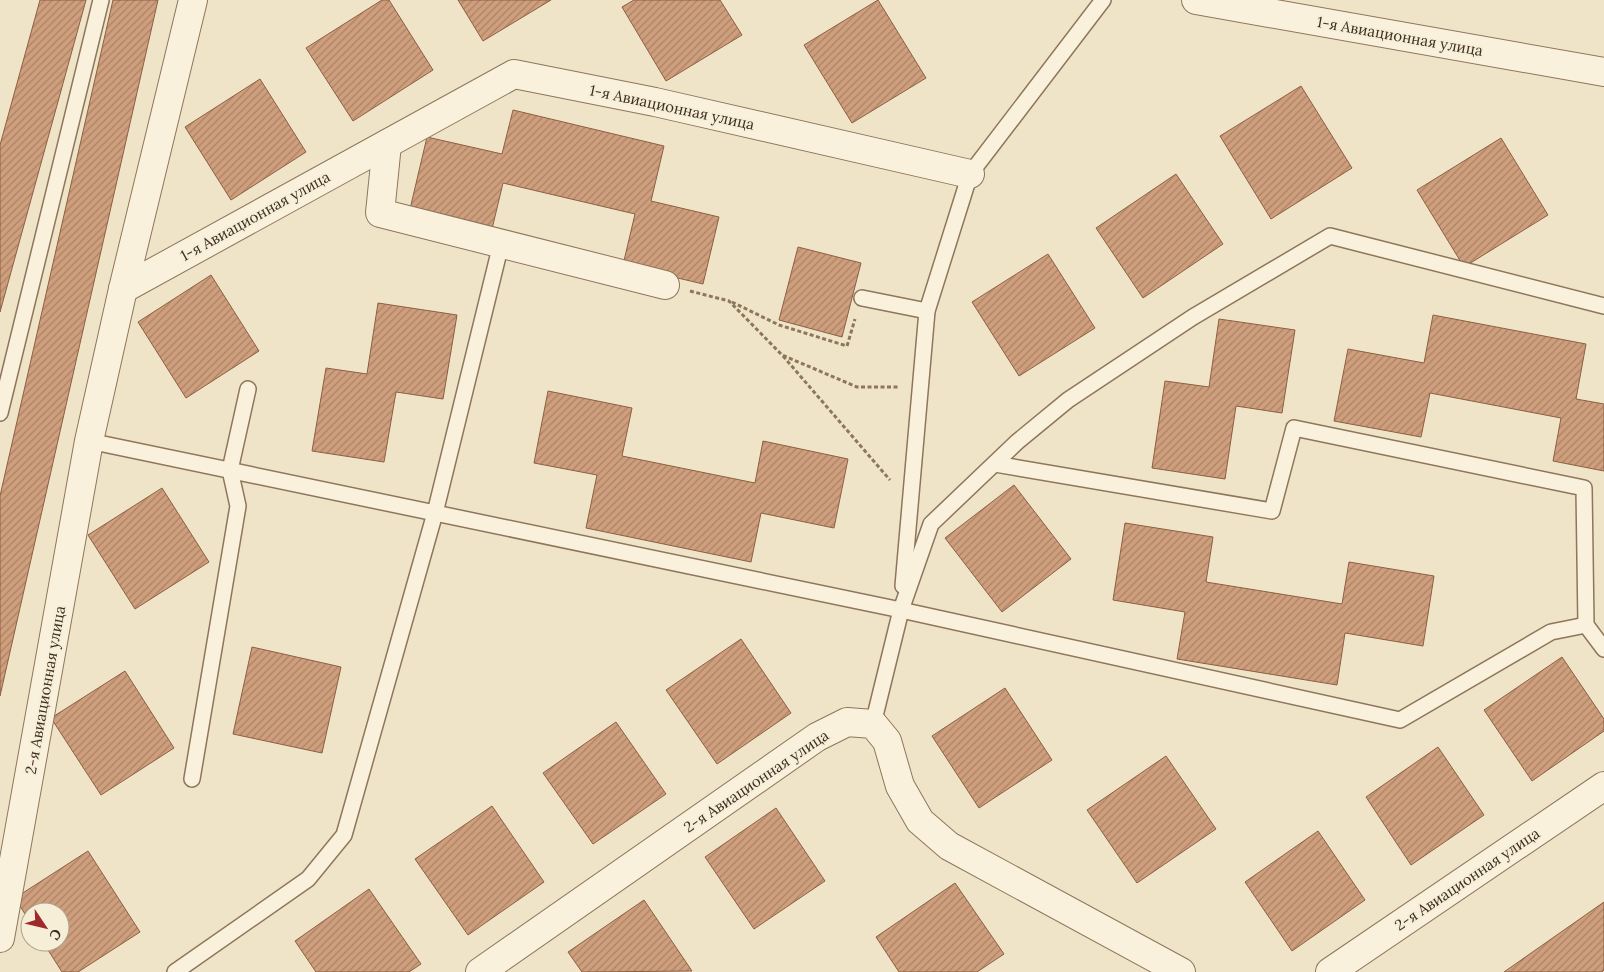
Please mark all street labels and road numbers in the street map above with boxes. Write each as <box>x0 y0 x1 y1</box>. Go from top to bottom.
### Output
street label: 1-я Авиационная улица <box>1316 12 1485 60</box>
street label: 1-я Авиационная улица <box>588 80 756 134</box>
street label: 1-я Авиационная улица <box>177 167 333 265</box>
street label: 2-я Авиационная улица <box>21 604 69 776</box>
street label: 2-я Авиационная улица <box>680 725 832 837</box>
street label: 2-я Авиационная улица <box>1391 823 1543 935</box>

